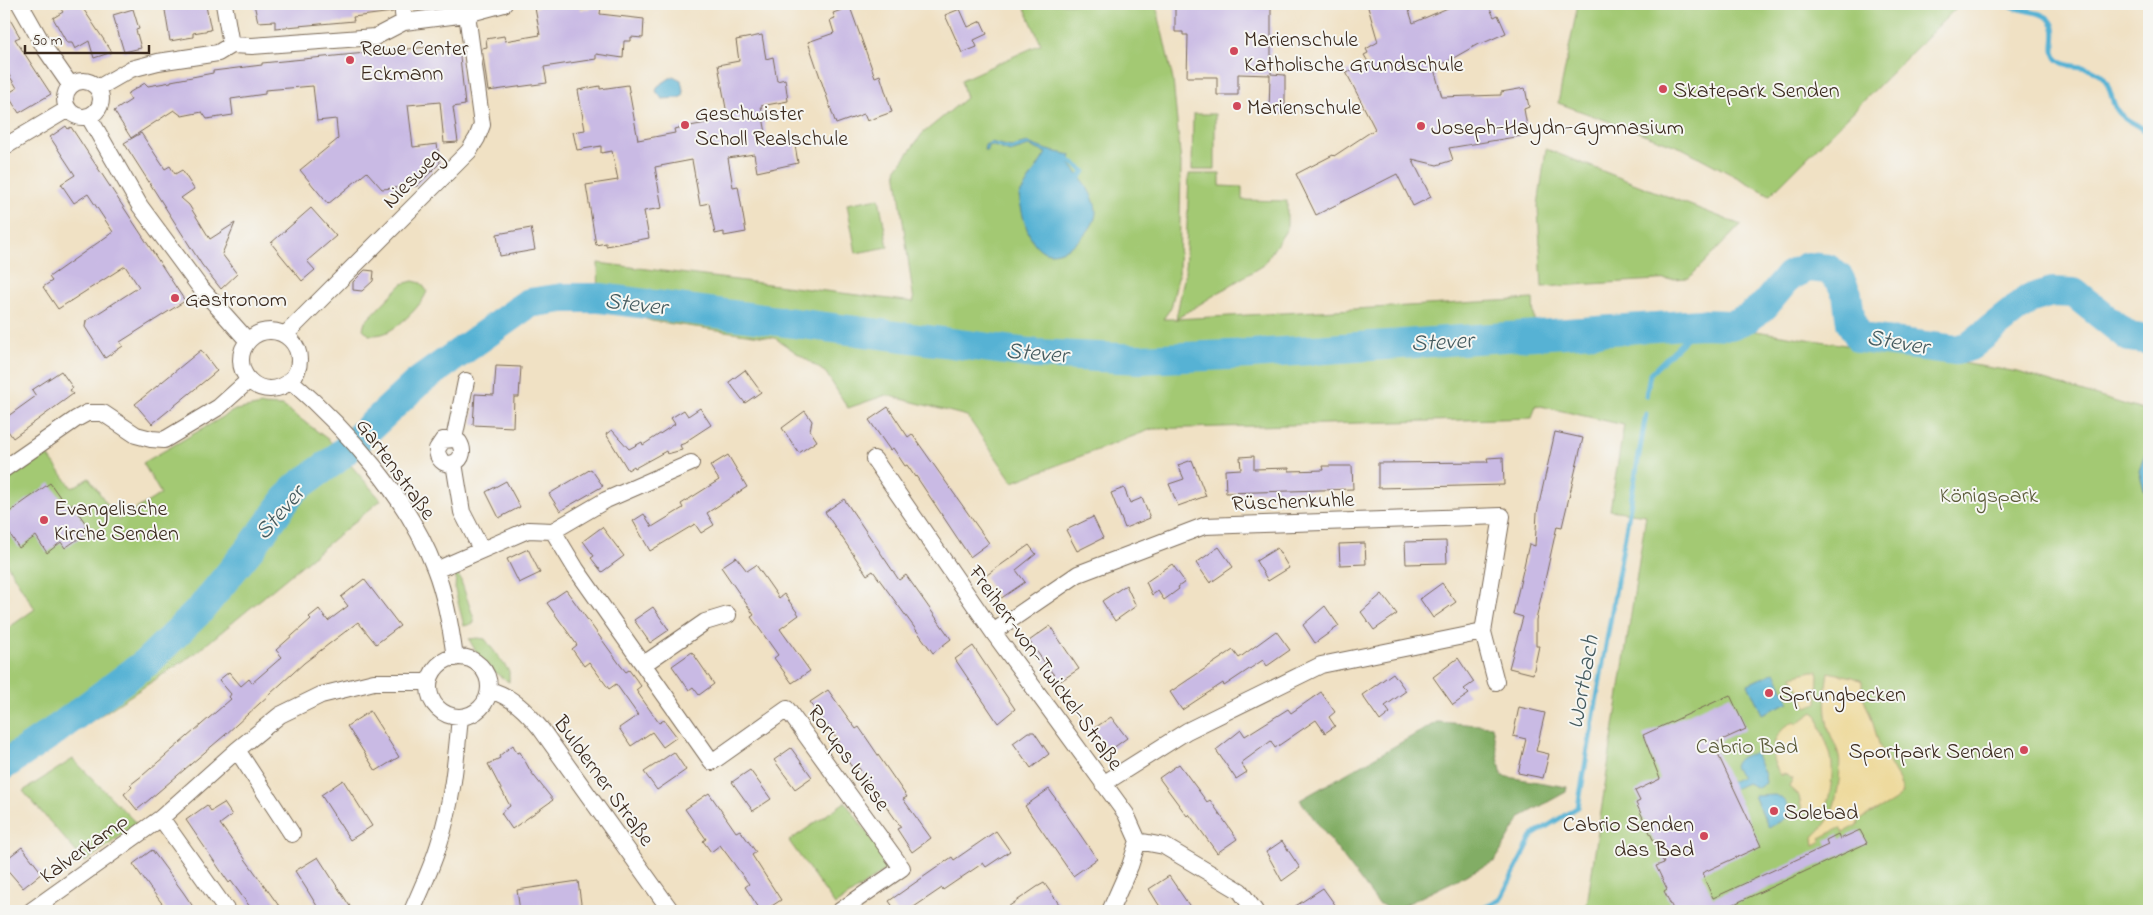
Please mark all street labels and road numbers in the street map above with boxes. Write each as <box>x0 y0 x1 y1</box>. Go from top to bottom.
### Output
street label: Niesweg <box>376 141 451 218</box>
street label: Gartenstraße <box>347 412 443 528</box>
street label: Rüschenkuhle <box>1231 485 1355 521</box>
street label: Freiherr-von-Twickel-Straße <box>958 559 1130 778</box>
street label: Rorups Wiese <box>798 699 897 819</box>
street label: Bulderner Straße <box>544 709 661 854</box>
street label: Kalverkamp <box>34 806 136 893</box>

